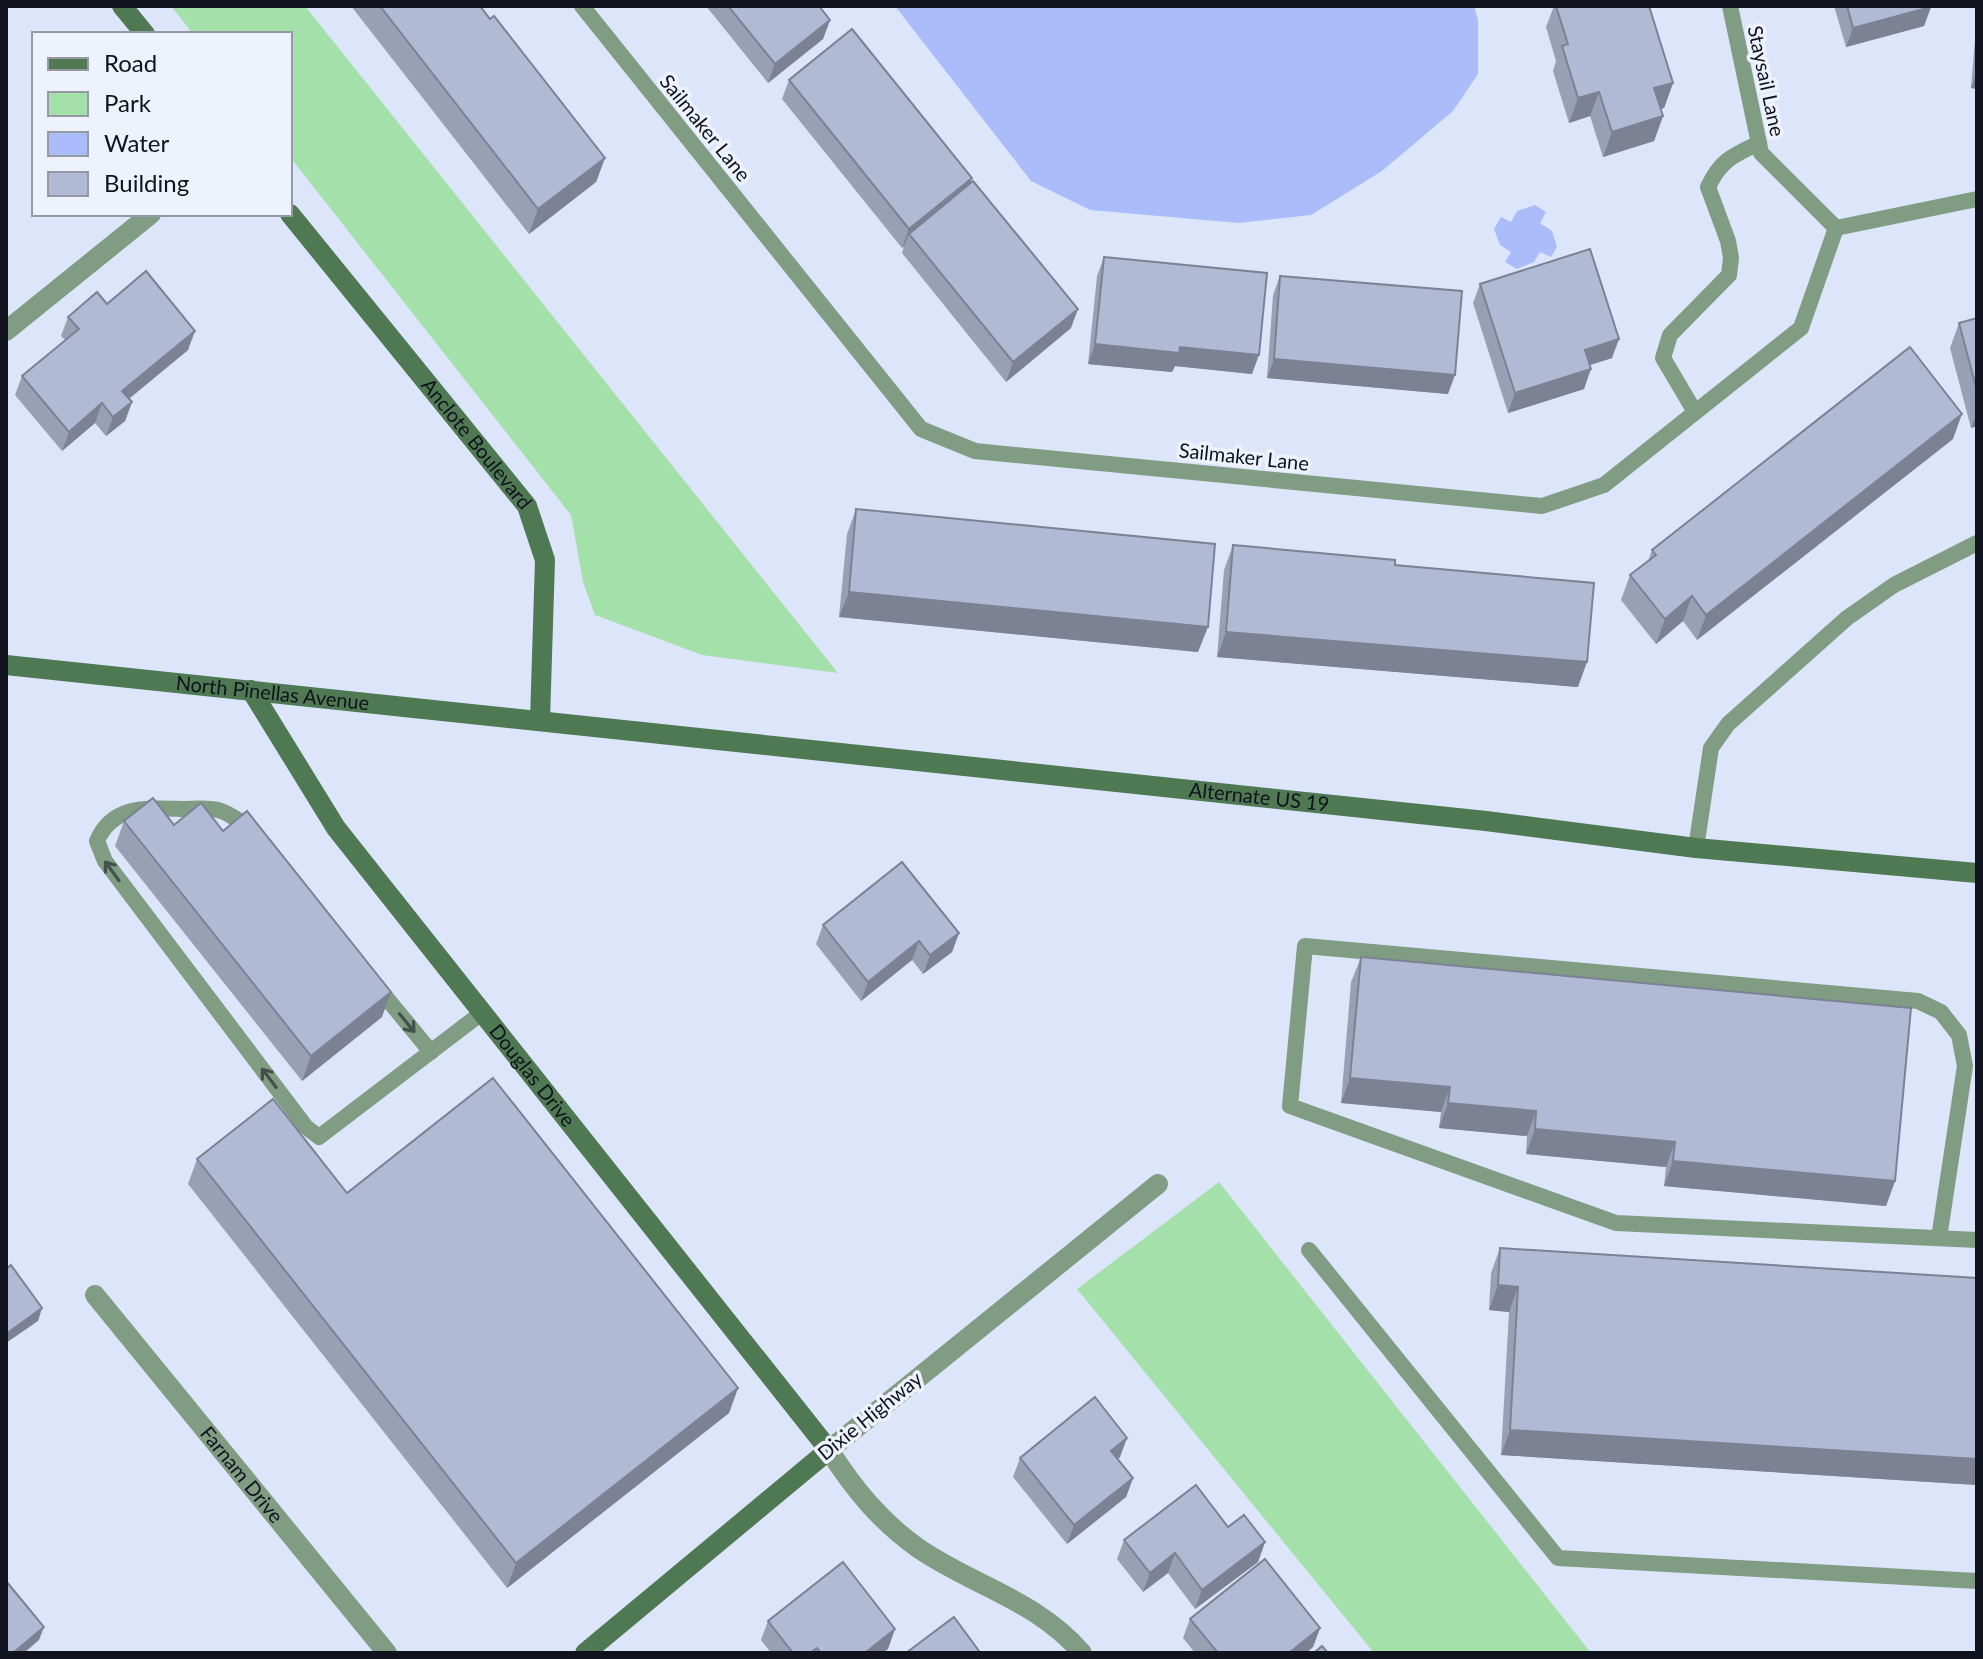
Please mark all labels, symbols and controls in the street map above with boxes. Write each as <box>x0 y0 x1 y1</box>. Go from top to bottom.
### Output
street label: Staysail Lane <box>1744 23 1790 138</box>
legend <box>32 32 292 216</box>
text: Road <box>104 48 157 77</box>
street label: Sailmaker Lane <box>655 69 756 186</box>
text: Park <box>104 88 152 117</box>
text: Water <box>104 128 169 157</box>
text: Building <box>104 168 189 197</box>
street label: Anclote Boulevard <box>417 373 538 513</box>
street label: Sailmaker Lane <box>1178 437 1310 475</box>
street label: North Pinellas Avenue <box>175 670 371 714</box>
street label: Alternate US 19 <box>1188 777 1330 815</box>
one-way arrow <box>104 860 120 882</box>
one-way arrow <box>398 1012 415 1033</box>
street label: Douglas Drive <box>485 1019 581 1131</box>
one-way arrow <box>260 1068 277 1089</box>
street label: Dixie Highway <box>812 1365 927 1465</box>
street label: Farnam Drive <box>196 1421 289 1527</box>

